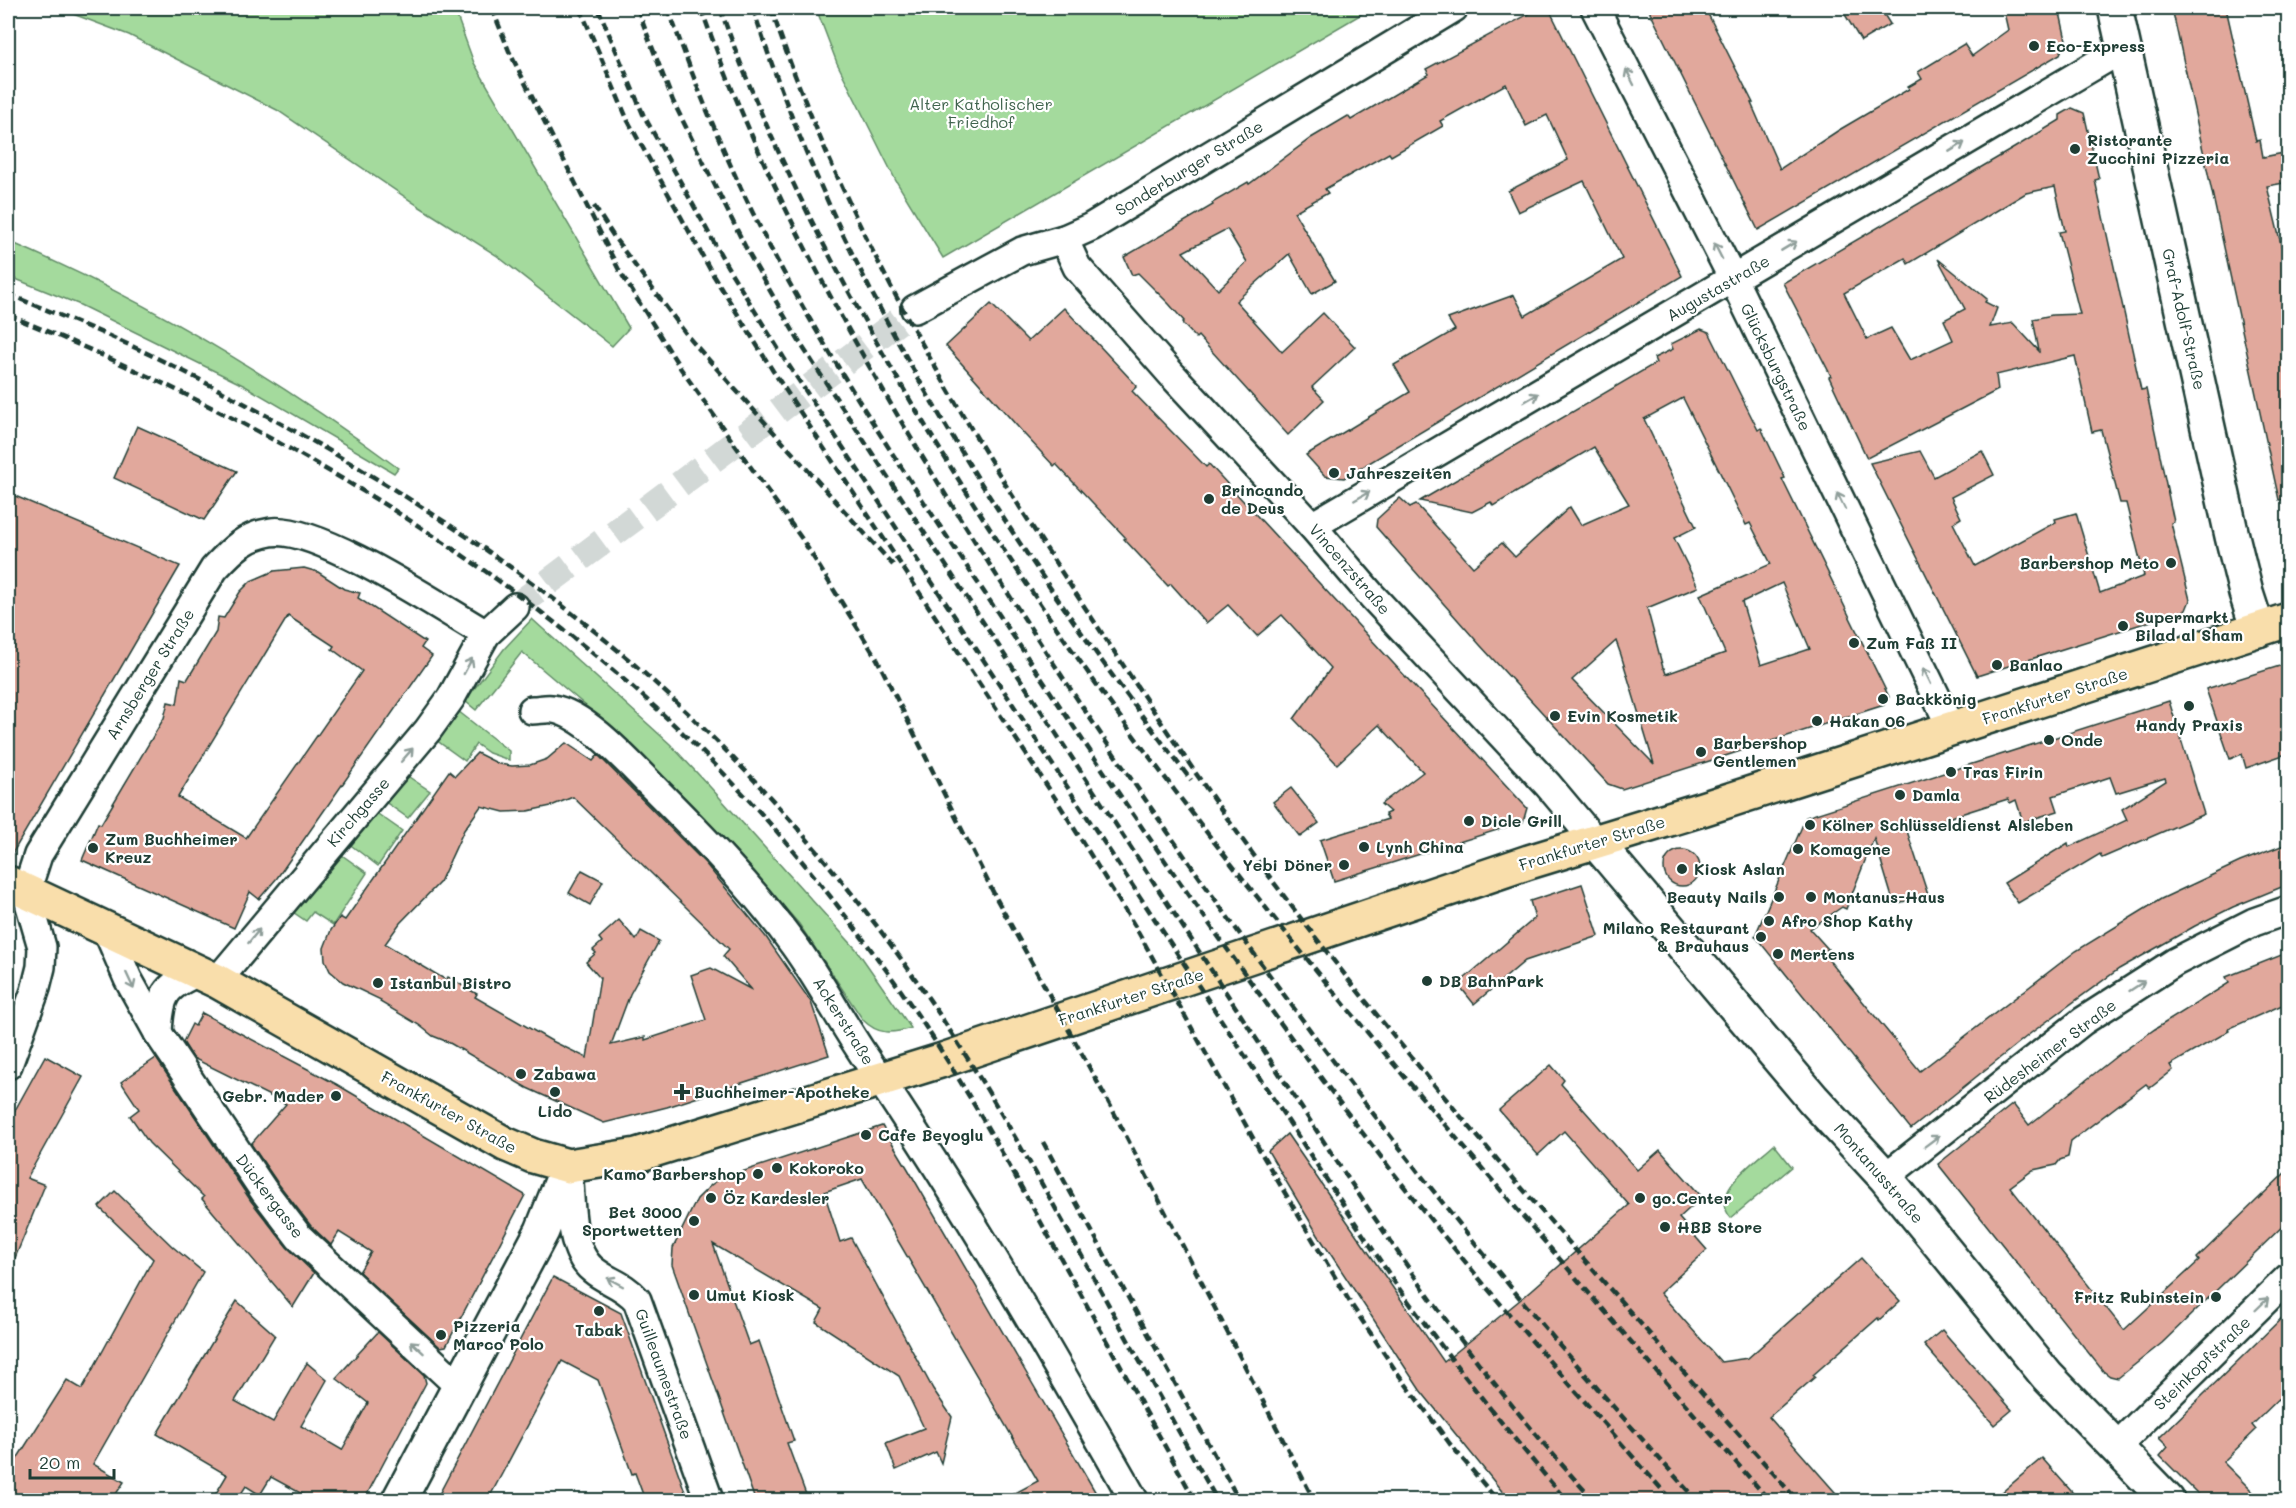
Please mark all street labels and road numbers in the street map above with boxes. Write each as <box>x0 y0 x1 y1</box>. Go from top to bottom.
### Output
street label: Sonderburger Straße <box>1111 115 1267 220</box>
street label: Graf-Adolf-Straße <box>2158 246 2211 392</box>
street label: Augustastraße <box>1662 250 1773 326</box>
street label: Glücksburgstraße <box>1736 300 1816 434</box>
street label: Vincenzstraße <box>1305 519 1396 619</box>
street label: Arnsberger Straße <box>101 604 198 743</box>
street label: Frankfurter Straße <box>1980 662 2130 729</box>
street label: Kirchgasse <box>322 772 394 851</box>
street label: Frankfurter Straße <box>1516 810 1667 875</box>
street label: Frankfurter Straße <box>1056 963 1206 1030</box>
street label: Ackerstraße <box>809 973 880 1069</box>
street label: Rüdesheimer Straße <box>1979 994 2120 1107</box>
street label: Frankfurter Straße <box>378 1066 521 1157</box>
street label: Montanusstraße <box>1830 1118 1929 1227</box>
street label: Dückergasse <box>232 1149 309 1242</box>
street label: Guilleaumestraße <box>631 1306 698 1442</box>
street label: Steinkopfstraße <box>2149 1311 2255 1414</box>

